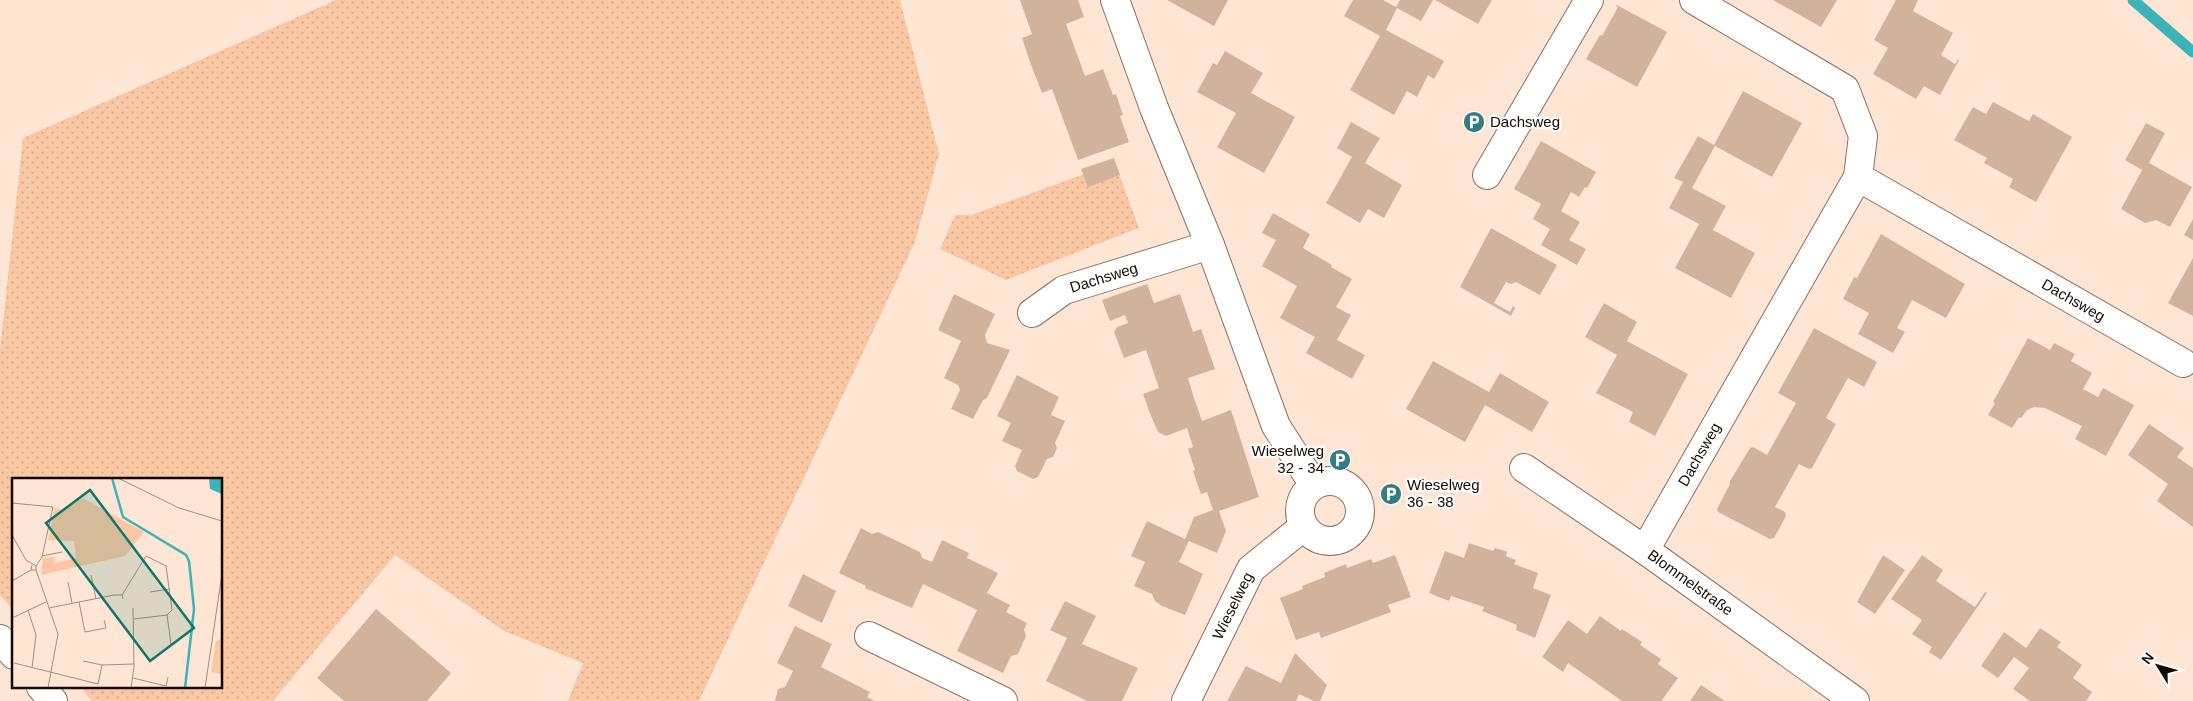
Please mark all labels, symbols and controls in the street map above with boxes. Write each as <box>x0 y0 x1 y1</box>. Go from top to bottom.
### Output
parking icon: Dachsweg <box>1462 110 1486 134</box>
place label: Dachsweg <box>1490 113 1560 130</box>
street label: Dachsweg <box>1068 259 1140 296</box>
street label: Dachsweg <box>2039 275 2108 325</box>
street label: Dachsweg <box>1674 420 1724 489</box>
place label: Wieselweg 32 - 34 <box>1251 442 1324 476</box>
parking icon: Wieselweg 32 - 34 <box>1328 448 1352 472</box>
place label: Wieselweg 36 - 38 <box>1407 476 1480 510</box>
inset map <box>12 478 222 688</box>
parking icon: Wieselweg 36 - 38 <box>1379 482 1403 506</box>
street label: Blommelstraße <box>1645 546 1737 619</box>
street label: Wieselweg <box>1209 569 1256 642</box>
north arrow <box>2133 641 2183 691</box>
text: N <box>2138 649 2157 667</box>

